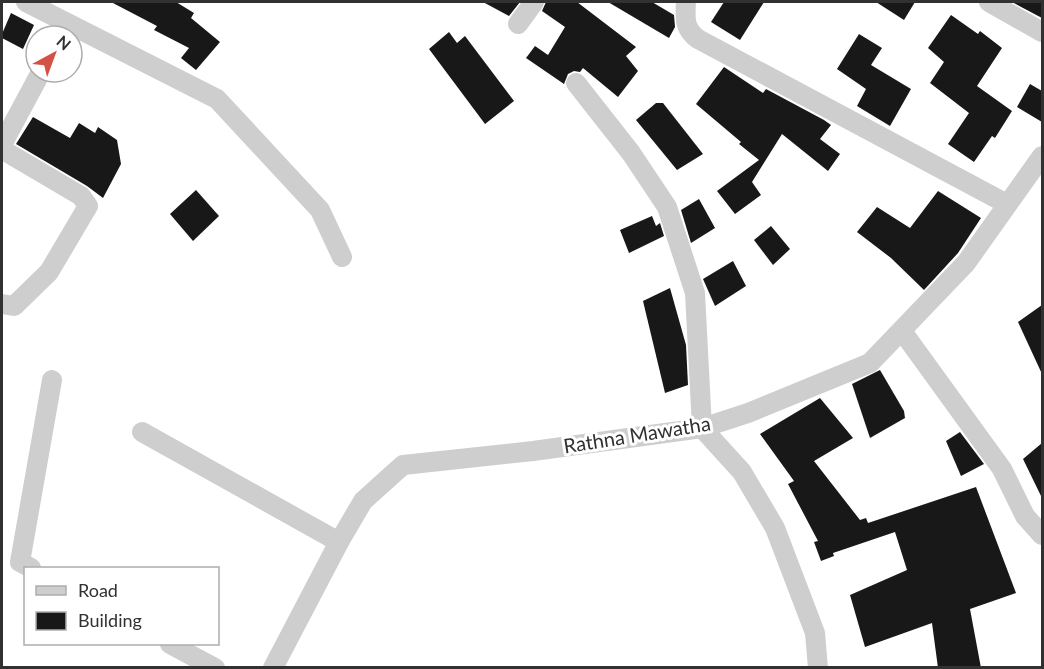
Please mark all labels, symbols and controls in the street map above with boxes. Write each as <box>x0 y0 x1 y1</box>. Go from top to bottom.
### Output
north arrow <box>24 24 84 84</box>
text: N <box>53 31 75 54</box>
street label: Rathna Mawatha <box>562 411 712 457</box>
legend <box>24 567 219 645</box>
text: Road <box>78 579 118 601</box>
text: Building <box>78 609 142 631</box>

